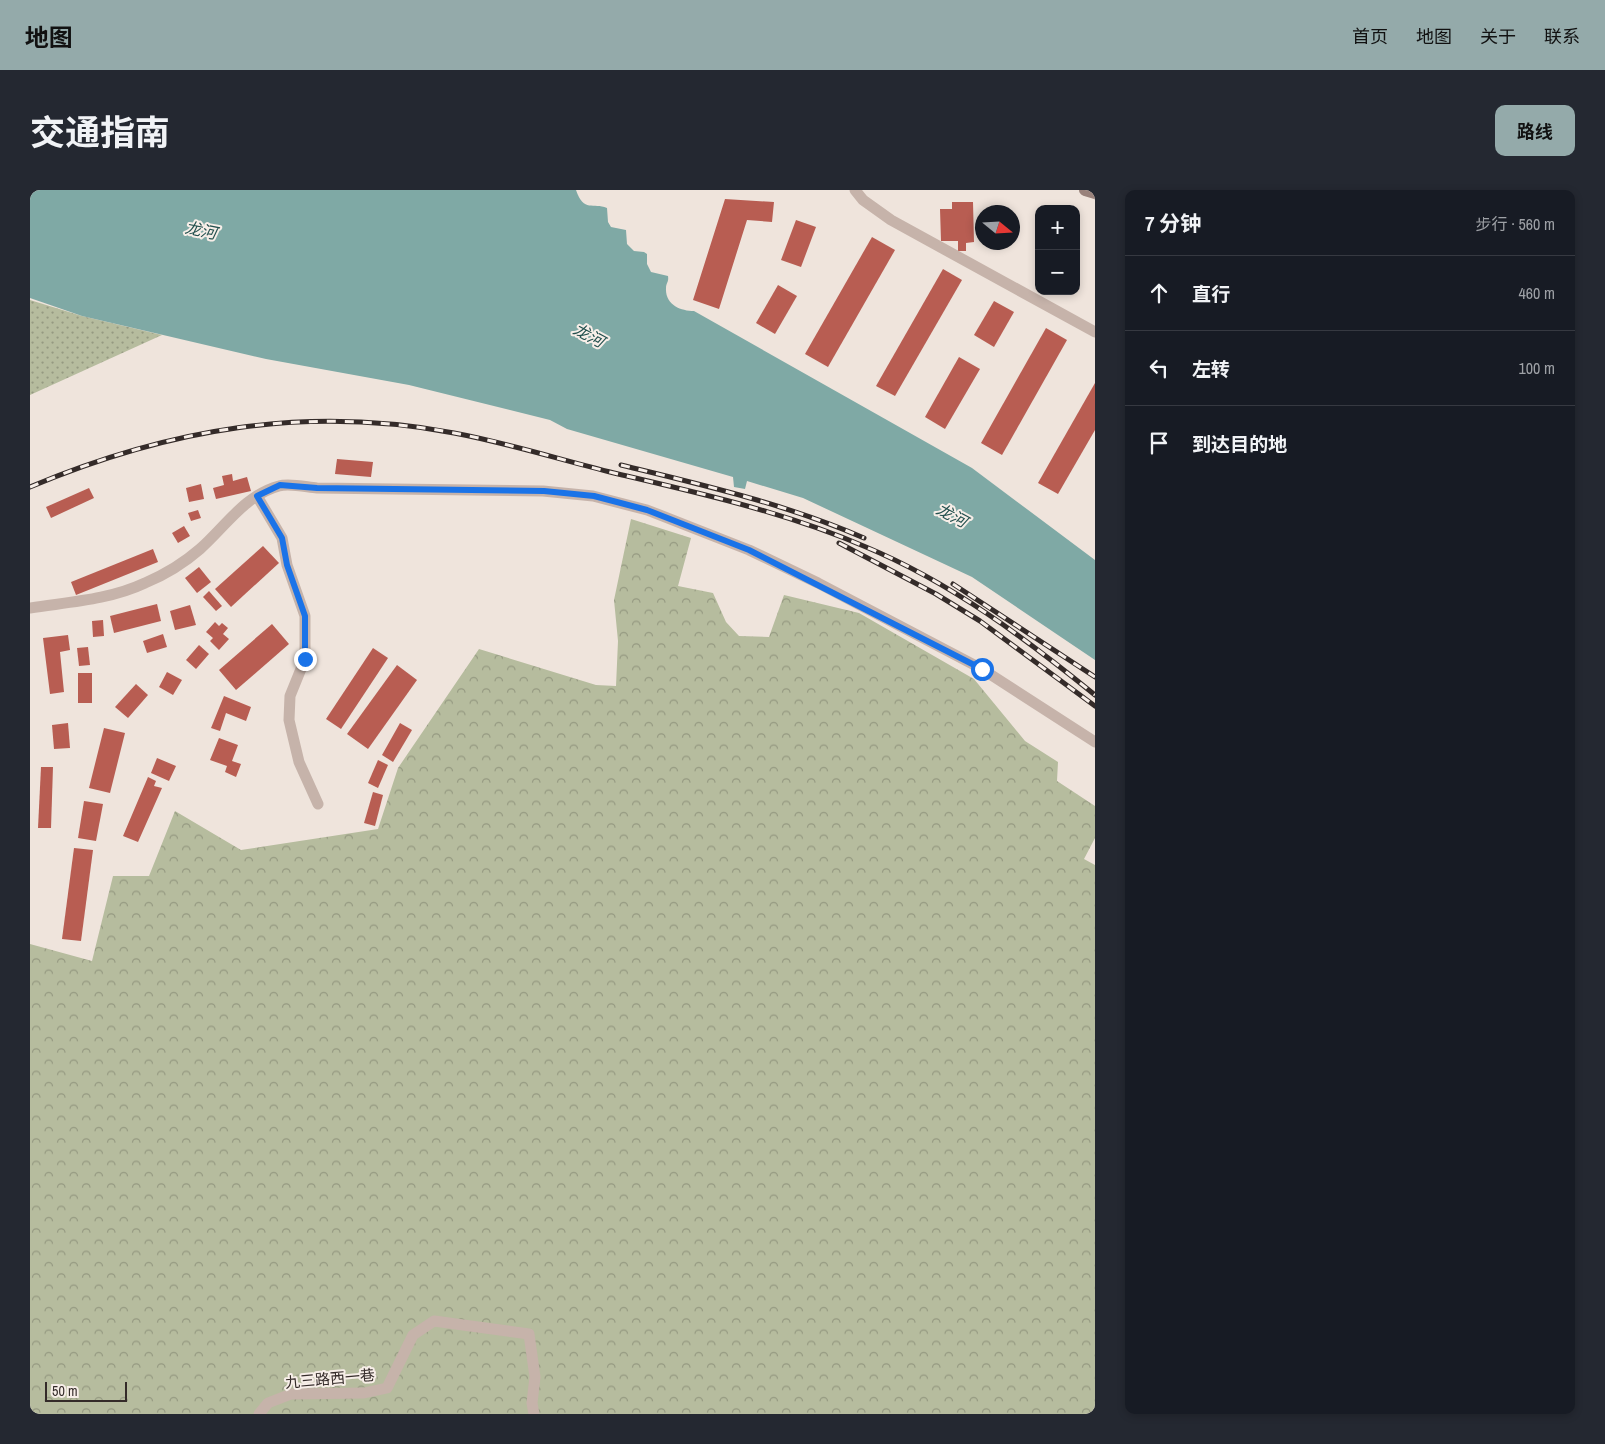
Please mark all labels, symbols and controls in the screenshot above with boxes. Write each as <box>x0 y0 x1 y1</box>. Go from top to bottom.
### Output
text: 地图 <box>25 21 73 53</box>
text: 首页 <box>1352 24 1388 49</box>
text: 地图 <box>1416 24 1452 49</box>
text: 关于 <box>1480 24 1516 49</box>
text: 联系 <box>1544 24 1580 49</box>
button: 路线 <box>1495 105 1575 156</box>
text: 交通指南 <box>30 109 170 156</box>
north arrow <box>975 205 1020 250</box>
map controls <box>1035 205 1080 295</box>
button: + <box>1035 205 1080 250</box>
text: 7 分钟 <box>1145 209 1201 238</box>
text: 步行 · 560 m <box>1476 213 1555 235</box>
water label: 龙河 <box>183 216 222 244</box>
button: − <box>1035 250 1080 295</box>
icon: ahead <box>1145 279 1173 307</box>
text: 直行 <box>1192 281 1230 307</box>
text: 460 m <box>1519 282 1555 304</box>
water label: 龙河 <box>570 318 611 354</box>
icon: left <box>1145 354 1173 382</box>
text: 左转 <box>1192 356 1230 382</box>
text: 100 m <box>1519 357 1555 379</box>
icon: arrive <box>1145 429 1173 457</box>
text: 到达目的地 <box>1192 431 1287 457</box>
water label: 龙河 <box>933 498 974 534</box>
route end <box>294 648 317 671</box>
route start <box>971 658 994 681</box>
street label: 九三路西一巷 <box>284 1364 376 1393</box>
scale bar <box>45 1379 128 1402</box>
text: 50 m <box>52 1382 78 1400</box>

